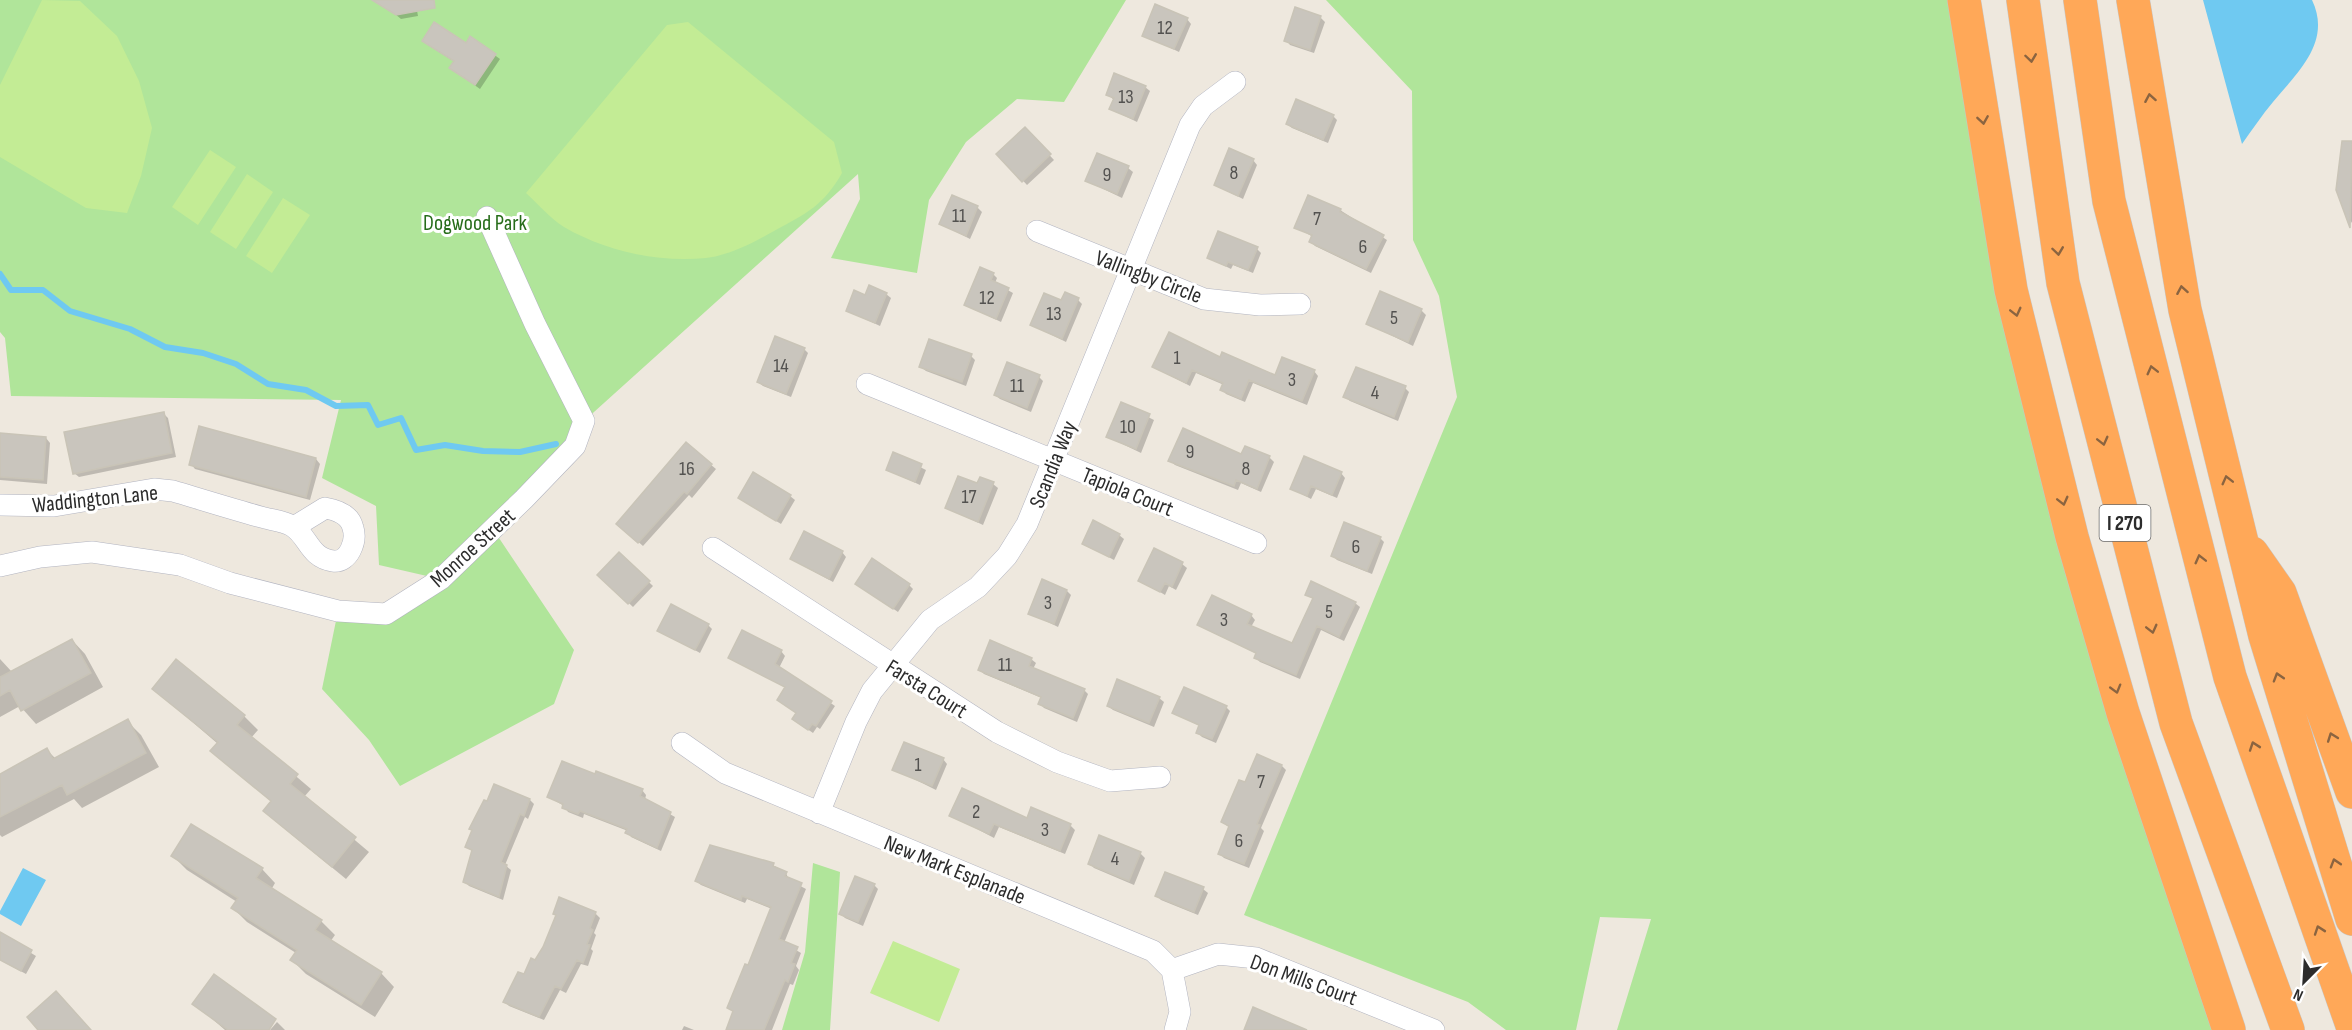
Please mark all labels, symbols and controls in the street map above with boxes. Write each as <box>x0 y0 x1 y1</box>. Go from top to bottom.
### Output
house number: 12 <box>1157 16 1173 40</box>
one-way arrow <box>2024 53 2036 63</box>
house number: 13 <box>1118 85 1134 109</box>
one-way arrow <box>2144 93 2156 102</box>
one-way arrow <box>1976 115 1988 125</box>
house number: 8 <box>1230 161 1238 185</box>
house number: 9 <box>1103 163 1111 187</box>
house number: 11 <box>952 204 966 228</box>
house number: 7 <box>1313 207 1321 231</box>
park label: Dogwood Park <box>423 210 528 237</box>
house number: 6 <box>1359 235 1367 259</box>
street label: Vallingby Circle <box>1091 245 1206 310</box>
one-way arrow <box>2052 246 2064 256</box>
one-way arrow <box>2176 285 2189 295</box>
house number: 12 <box>979 286 995 310</box>
house number: 13 <box>1046 302 1062 326</box>
house number: 5 <box>1390 306 1398 330</box>
one-way arrow <box>2009 307 2022 317</box>
house number: 1 <box>1174 346 1181 370</box>
house number: 14 <box>773 354 789 378</box>
one-way arrow <box>2147 365 2160 375</box>
house number: 3 <box>1288 368 1296 392</box>
house number: 11 <box>1010 374 1024 398</box>
house number: 4 <box>1371 381 1379 405</box>
house number: 10 <box>1120 415 1136 439</box>
street label: Scandia Way <box>1024 417 1083 512</box>
one-way arrow <box>2096 435 2109 445</box>
house number: 9 <box>1186 440 1194 464</box>
house number: 16 <box>679 457 695 481</box>
house number: 8 <box>1242 457 1250 481</box>
street label: Tapiola Court <box>1078 462 1177 523</box>
one-way arrow <box>2221 475 2234 485</box>
street label: Waddington Lane <box>31 479 159 520</box>
house number: 17 <box>962 485 976 509</box>
one-way arrow <box>2056 496 2069 506</box>
street label: Monroe Street <box>425 503 521 593</box>
road number: I 270 <box>2100 505 2150 541</box>
house number: 6 <box>1352 535 1360 559</box>
one-way arrow <box>2195 554 2208 564</box>
house number: 3 <box>1044 591 1052 615</box>
house number: 5 <box>1325 600 1333 624</box>
house number: 3 <box>1220 608 1228 632</box>
one-way arrow <box>2145 624 2157 634</box>
house number: 11 <box>998 653 1012 677</box>
street label: Farsta Court <box>880 654 972 725</box>
one-way arrow <box>2273 672 2285 683</box>
one-way arrow <box>2109 683 2121 694</box>
one-way arrow <box>2327 732 2339 743</box>
one-way arrow <box>2249 742 2262 752</box>
house number: 1 <box>915 753 922 777</box>
house number: 7 <box>1257 770 1265 794</box>
house number: 2 <box>972 800 980 824</box>
house number: 3 <box>1041 818 1049 842</box>
house number: 6 <box>1235 829 1243 853</box>
street label: New Mark Esplanade <box>880 830 1029 911</box>
house number: 4 <box>1111 847 1119 871</box>
one-way arrow <box>2330 859 2342 869</box>
one-way arrow <box>2313 926 2326 936</box>
street label: Don Mills Court <box>1246 949 1361 1012</box>
north arrow <box>2274 952 2334 1012</box>
text: N <box>2291 984 2306 1005</box>

